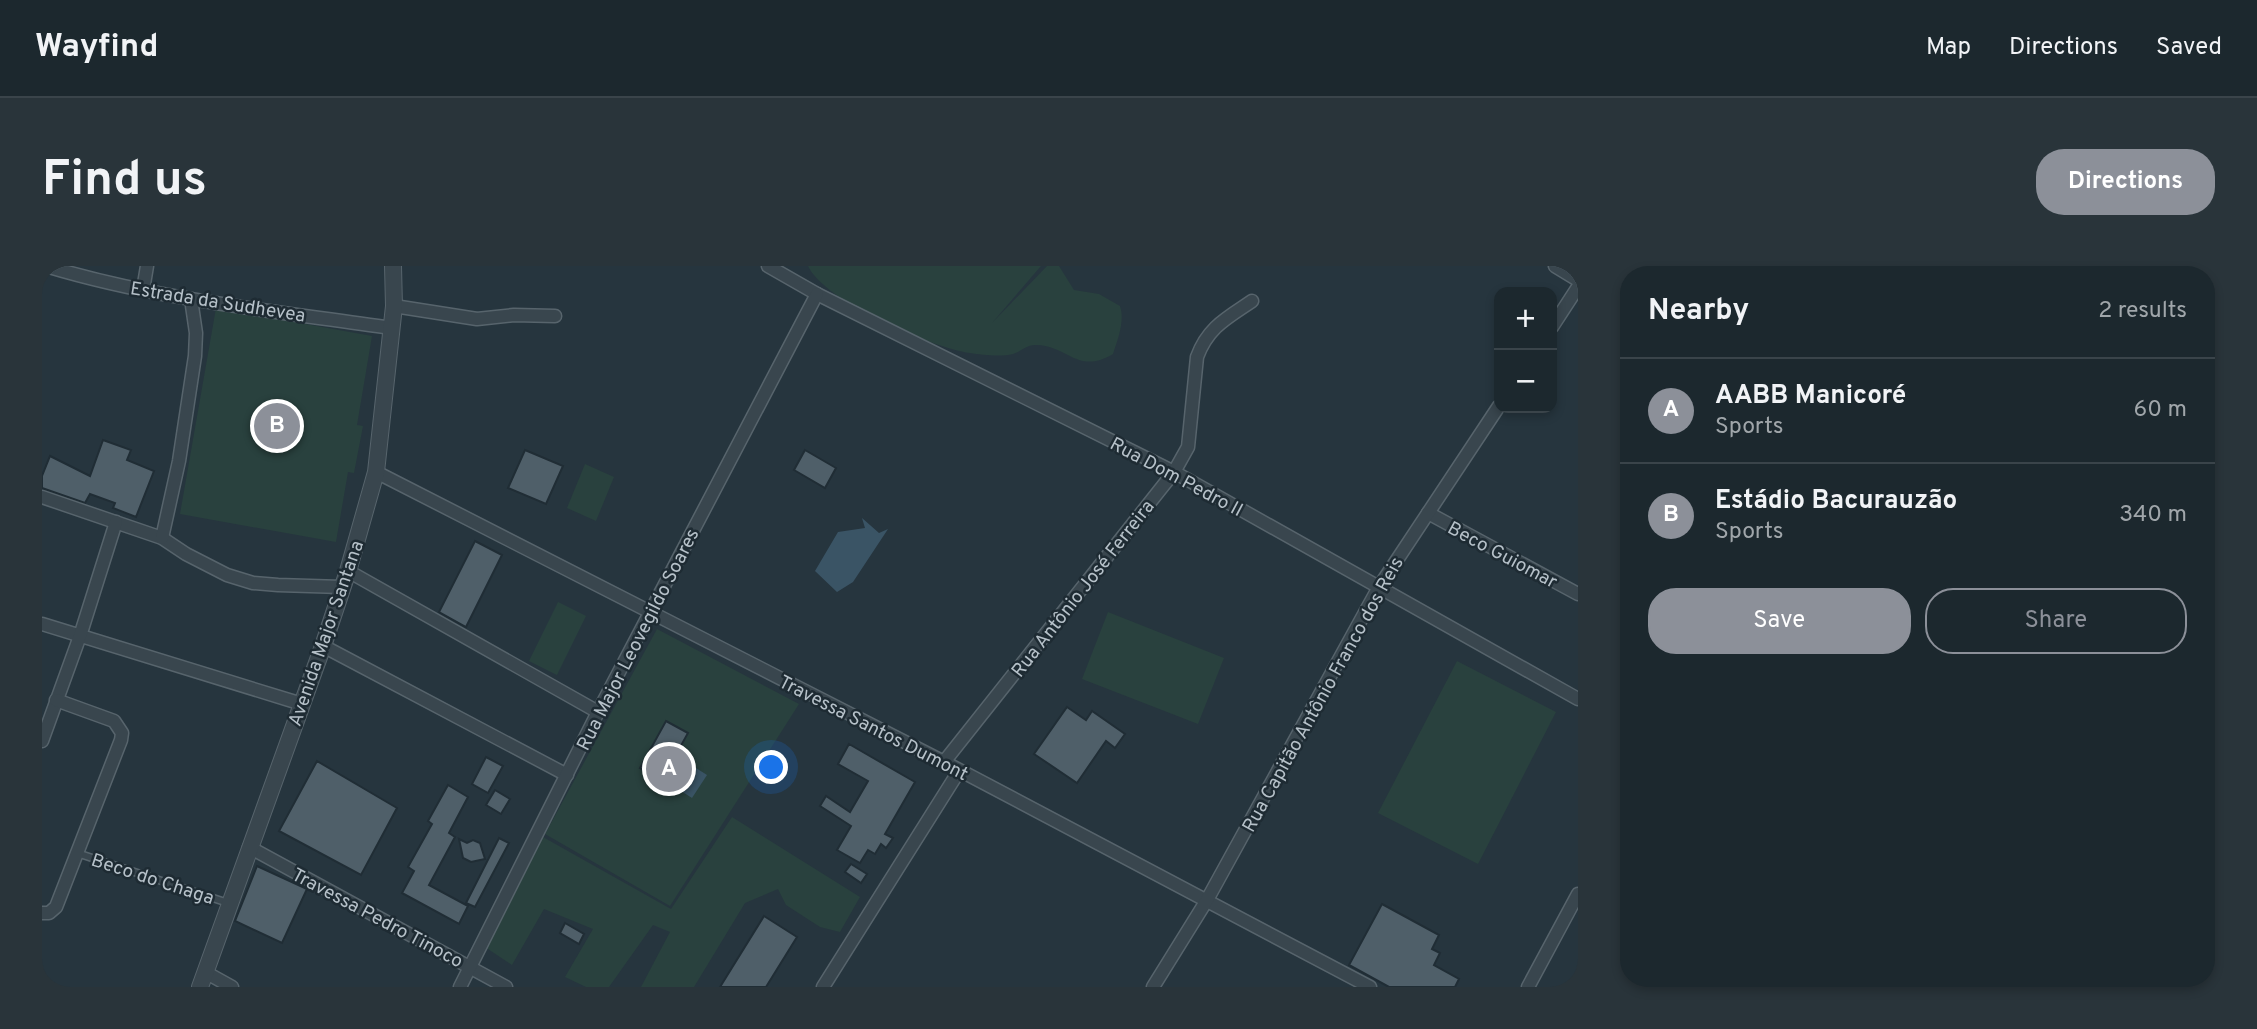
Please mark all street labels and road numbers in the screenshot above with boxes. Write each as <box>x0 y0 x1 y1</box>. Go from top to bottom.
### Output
street label: Estrada da Sudhevea <box>128 277 307 329</box>
street label: Rua Dom Pedro II <box>1105 433 1247 523</box>
street label: Rua Antônio José Ferreira <box>1007 496 1160 683</box>
street label: Beco Guiomar <box>1443 517 1562 595</box>
street label: Rua Major Leovegildo Soares <box>572 525 705 755</box>
street label: Avenida Major Santana <box>284 537 370 730</box>
street label: Rua Capitão Antônio Franco dos Reis <box>1238 553 1410 837</box>
street label: Travessa Santos Dumont <box>774 671 972 787</box>
street label: Beco do Chaga <box>88 849 217 911</box>
street label: Travessa Pedro Tinoco <box>287 863 467 974</box>

